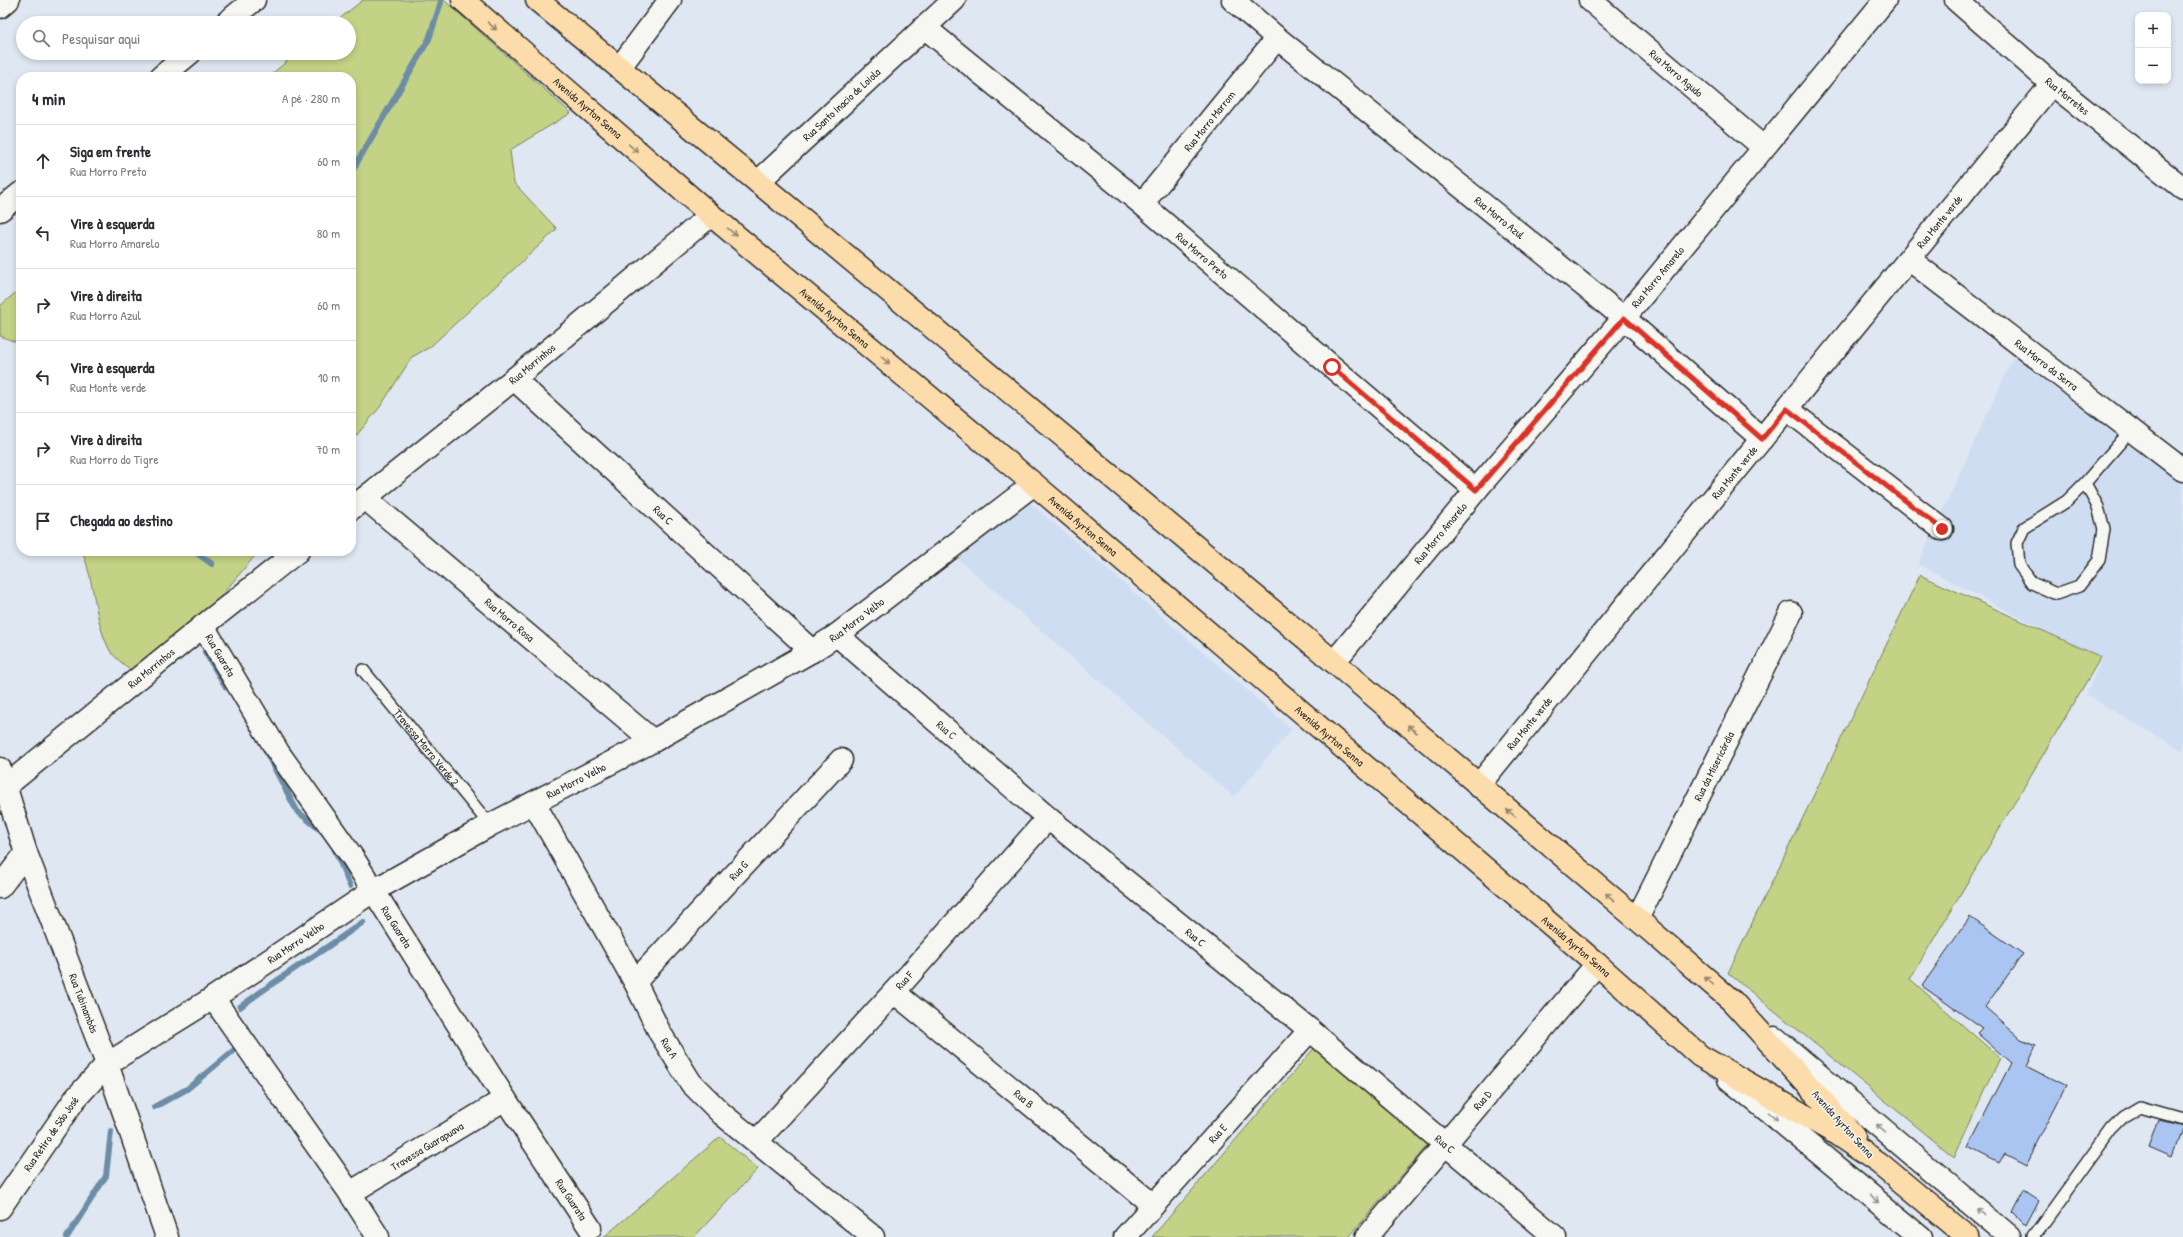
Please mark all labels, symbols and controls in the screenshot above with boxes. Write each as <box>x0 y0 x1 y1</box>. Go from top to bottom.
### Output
map controls <box>2135 12 2171 84</box>
button: + <box>2135 12 2171 48</box>
search box <box>16 16 356 60</box>
one-way arrow <box>487 21 497 30</box>
icon: search <box>30 27 52 49</box>
text: Pesquisar aqui <box>62 28 140 49</box>
street label: Rua Morro Agudo <box>1646 46 1706 100</box>
button: − <box>2135 48 2171 84</box>
street label: Rua Santo Inacio de Loiola <box>800 65 884 144</box>
street label: Avenida Ayrton Senna <box>550 74 625 142</box>
street label: Rua Morretes <box>2042 74 2092 118</box>
text: 4 min <box>32 87 65 110</box>
street label: Rua Morro Marrom <box>1181 87 1239 154</box>
text: A pé · 280 m <box>282 89 340 107</box>
text: Siga em frente <box>70 141 151 162</box>
one-way arrow <box>628 143 638 152</box>
icon: ahead <box>32 150 54 172</box>
text: 60 m <box>317 152 340 170</box>
text: Rua Morro Preto <box>70 162 147 180</box>
street label: Rua Monte verde <box>1914 192 1966 251</box>
street label: Rua Morro Azul <box>1472 193 1527 242</box>
text: Vire à esquerda <box>70 213 154 234</box>
icon: left <box>32 222 54 244</box>
text: 80 m <box>317 224 340 242</box>
one-way arrow <box>726 228 737 237</box>
street label: Rua Morro Preto <box>1173 229 1232 282</box>
text: Rua Morro Amarelo <box>70 234 160 252</box>
street label: Rua Morro Amarelo <box>1628 243 1687 311</box>
text: Vire à direita <box>70 285 142 306</box>
street label: Avenida Ayrton Senna <box>797 285 873 351</box>
icon: right <box>32 294 54 316</box>
text: 60 m <box>317 296 340 314</box>
text: Rua Morro Azul <box>70 306 141 324</box>
street label: Rua Morro da Serra <box>2012 336 2081 394</box>
street label: Rua Morrinhos <box>506 341 558 387</box>
one-way arrow <box>880 355 891 364</box>
text: Vire à esquerda <box>70 357 154 378</box>
route start <box>1323 358 1341 376</box>
icon: left <box>32 366 54 388</box>
text: 10 m <box>318 368 340 386</box>
text: Rua Monte verde <box>70 378 146 396</box>
text: Vire à direita <box>70 429 142 450</box>
icon: right <box>32 438 54 460</box>
text: 70 m <box>316 440 340 458</box>
street label: Rua Monte verde <box>1708 443 1761 502</box>
text: Rua Morro do Tigre <box>70 450 159 468</box>
street label: Avenida Ayrton Senna <box>1046 492 1121 560</box>
street label: Rua Morro Amarelo <box>1411 499 1470 567</box>
street label: Rua C <box>650 502 676 528</box>
icon: arrive <box>32 510 54 532</box>
text: Chegada ao destino <box>70 510 173 531</box>
route end <box>1933 520 1951 538</box>
street label: Rua Morro Velho <box>827 594 887 645</box>
street label: Rua Morro Rosa <box>482 595 538 645</box>
street label: Rua Guarata <box>202 631 239 680</box>
street label: Rua Morrinhos <box>125 645 177 691</box>
street label: Rua Monte verde <box>1503 693 1556 753</box>
street label: Avenida Ayrton Senna <box>1292 703 1368 770</box>
street label: Travessa Morro Verde 2 <box>391 706 462 789</box>
street label: Rua C <box>934 717 960 743</box>
one-way arrow <box>1407 724 1417 733</box>
street label: Rua da Misericórdia <box>1691 729 1737 803</box>
street label: Rua Morro Velho <box>544 759 609 802</box>
one-way arrow <box>1505 809 1516 818</box>
street label: Rua G <box>726 857 751 883</box>
one-way arrow <box>1605 893 1615 902</box>
street label: Rua Guarata <box>378 903 415 951</box>
street label: Avenida Ayrton Senna <box>1539 913 1614 980</box>
street label: Rua Morro Velho <box>265 918 327 967</box>
street label: Rua C <box>1182 925 1209 950</box>
street label: Rua F <box>892 967 917 993</box>
street label: Rua Tubinambás <box>66 972 101 1035</box>
one-way arrow <box>1704 977 1714 986</box>
street label: Rua A <box>658 1035 681 1061</box>
street label: Rua B <box>1011 1086 1037 1111</box>
street label: Rua D <box>1470 1087 1495 1113</box>
street label: Avenida Ayrton Senna <box>1809 1087 1878 1161</box>
street label: Rua Retiro de São José <box>20 1093 82 1174</box>
one-way arrow <box>1768 1111 1779 1120</box>
street label: Travessa Guarapuava <box>388 1119 466 1174</box>
street label: Rua E <box>1205 1121 1230 1146</box>
one-way arrow <box>1876 1123 1887 1132</box>
street label: Rua C <box>1432 1131 1458 1157</box>
street label: Rua Guarata <box>553 1176 590 1224</box>
one-way arrow <box>1868 1194 1879 1203</box>
one-way arrow <box>1975 1207 1986 1216</box>

